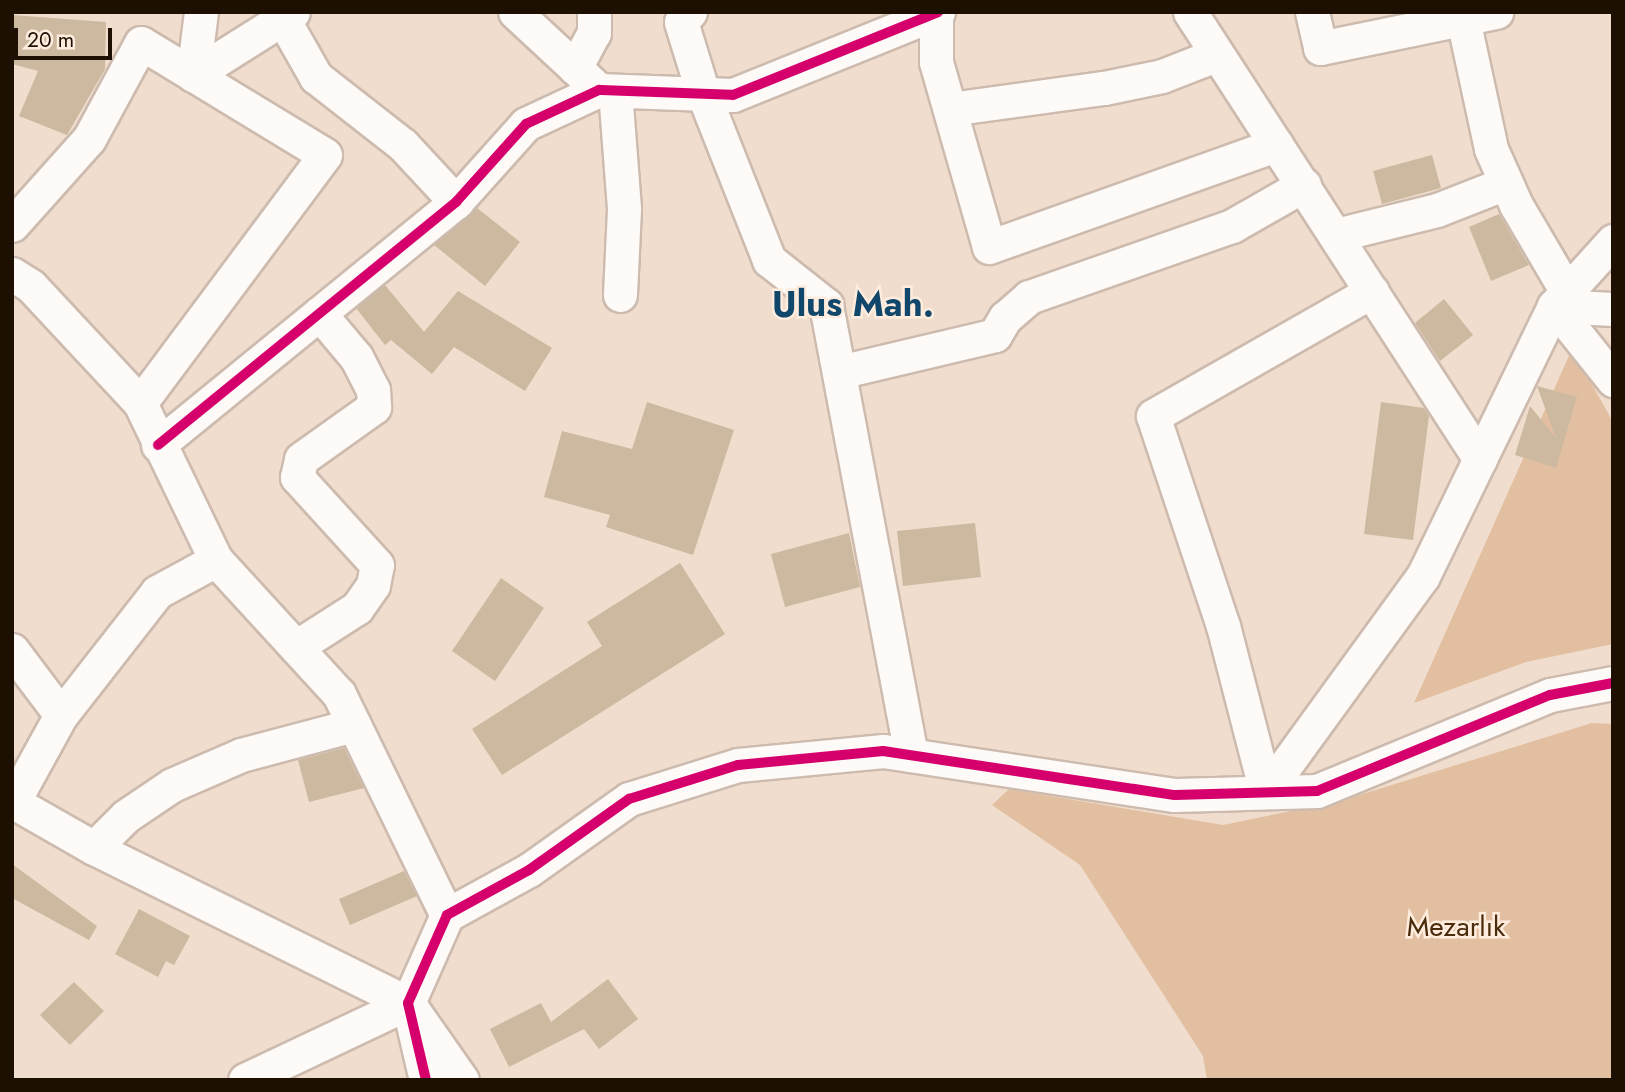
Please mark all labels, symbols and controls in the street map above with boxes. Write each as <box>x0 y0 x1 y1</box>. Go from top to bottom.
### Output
scale bar <box>18 14 116 58</box>
text: 20 m <box>27 25 74 55</box>
district label: Ulus Mah. <box>772 283 934 325</box>
park label: Mezarlık <box>1407 910 1505 944</box>

